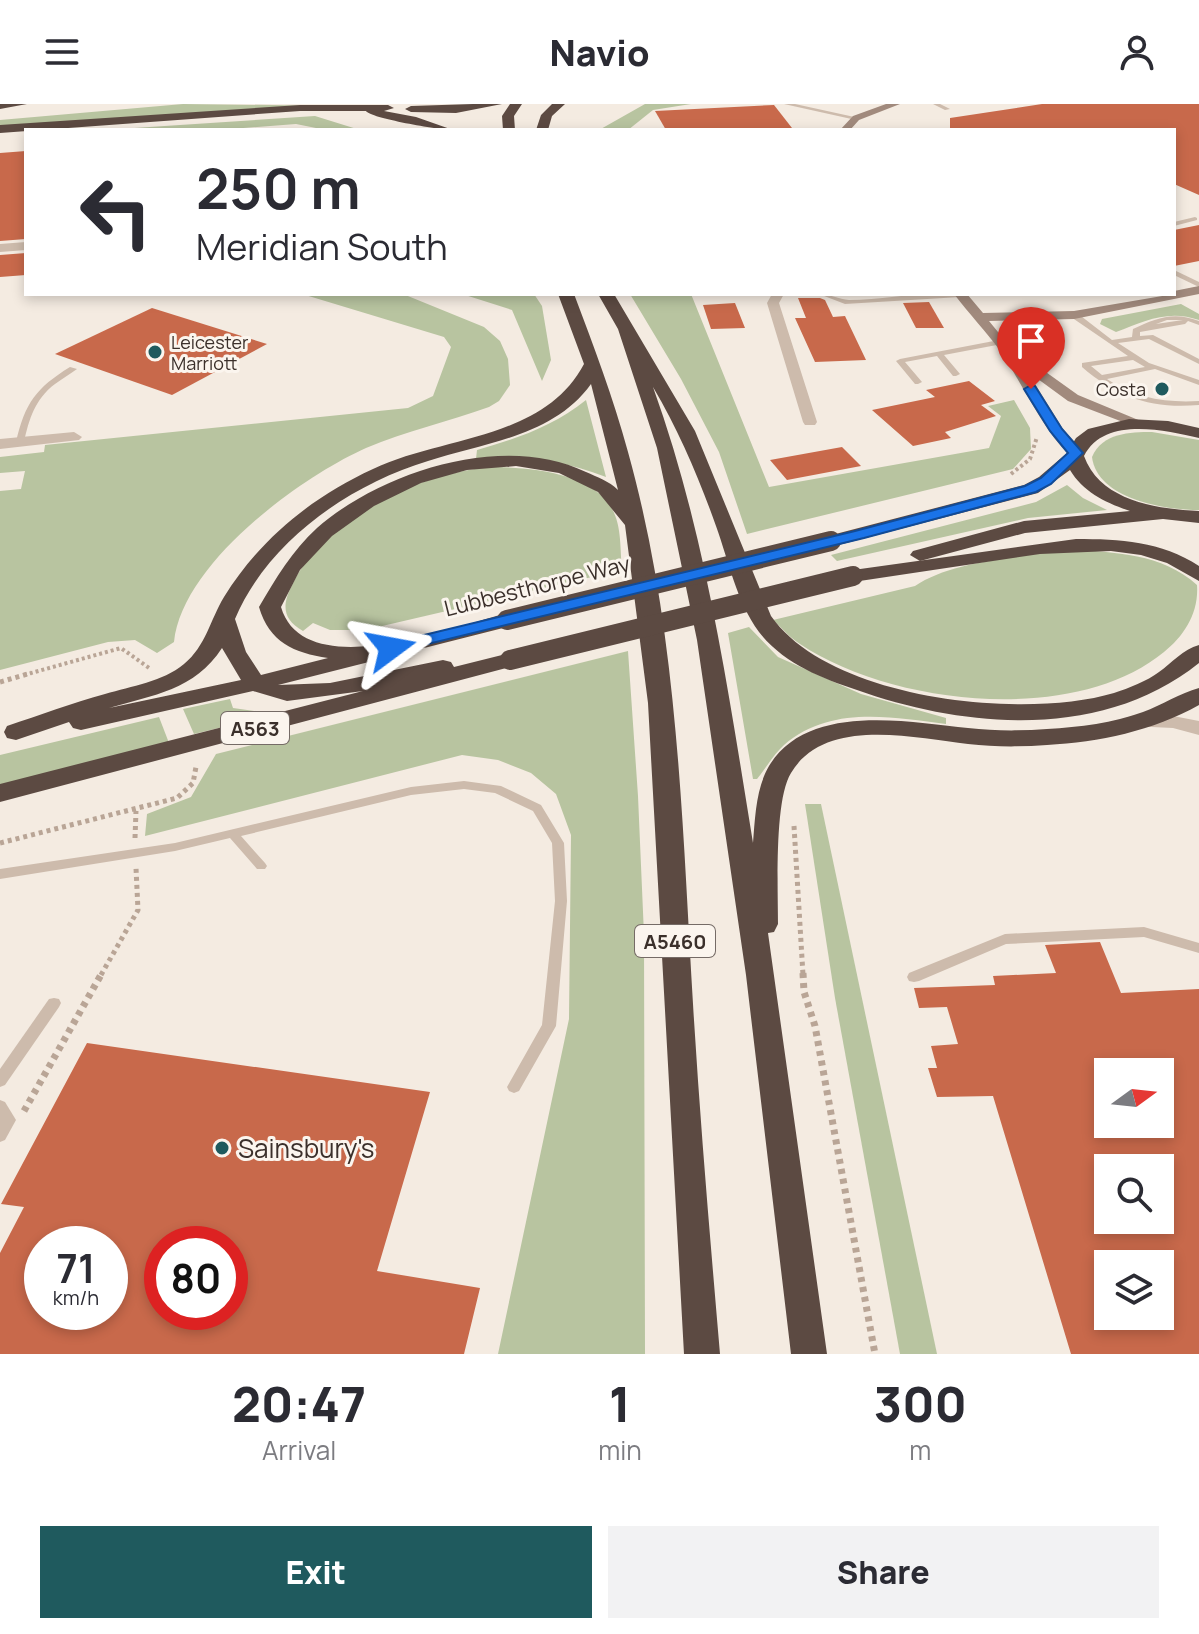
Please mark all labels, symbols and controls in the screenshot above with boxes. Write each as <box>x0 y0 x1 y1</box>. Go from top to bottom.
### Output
text: Navio <box>549 28 650 77</box>
icon: menu <box>40 30 84 74</box>
icon: person <box>1115 30 1159 74</box>
text: 250 m <box>196 149 361 226</box>
icon: left <box>64 160 168 264</box>
text: Meridian South <box>196 222 448 271</box>
pin <box>997 307 1065 389</box>
icon: arrive <box>1009 319 1053 363</box>
place label: Leicester Marriott <box>171 330 249 375</box>
marker: Leicester Marriott <box>146 343 164 361</box>
place label: Costa <box>1096 377 1146 401</box>
marker: Costa <box>1153 380 1171 398</box>
street label: Lubbesthorpe Way <box>441 548 633 624</box>
position arrow <box>349 606 433 690</box>
road number: A563 <box>221 712 289 744</box>
road number: A5460 <box>635 925 715 957</box>
north arrow <box>1094 1058 1174 1138</box>
map controls <box>1094 1058 1174 1330</box>
place label: Sainsbury's <box>238 1130 375 1166</box>
marker: Sainsbury's <box>213 1139 231 1157</box>
button: search <box>1094 1154 1174 1234</box>
speed limit sign: 80 <box>144 1226 248 1330</box>
text: 71 <box>57 1240 95 1295</box>
button: layers <box>1094 1250 1174 1330</box>
text: km/h <box>53 1284 99 1311</box>
text: 20:47 <box>232 1371 366 1436</box>
text: 1 <box>609 1371 631 1436</box>
text: 300 <box>874 1371 967 1436</box>
text: Arrival <box>262 1432 336 1468</box>
text: min <box>598 1432 642 1468</box>
text: m <box>909 1432 931 1468</box>
button: Exit <box>40 1526 592 1618</box>
button: Share <box>608 1526 1159 1618</box>

